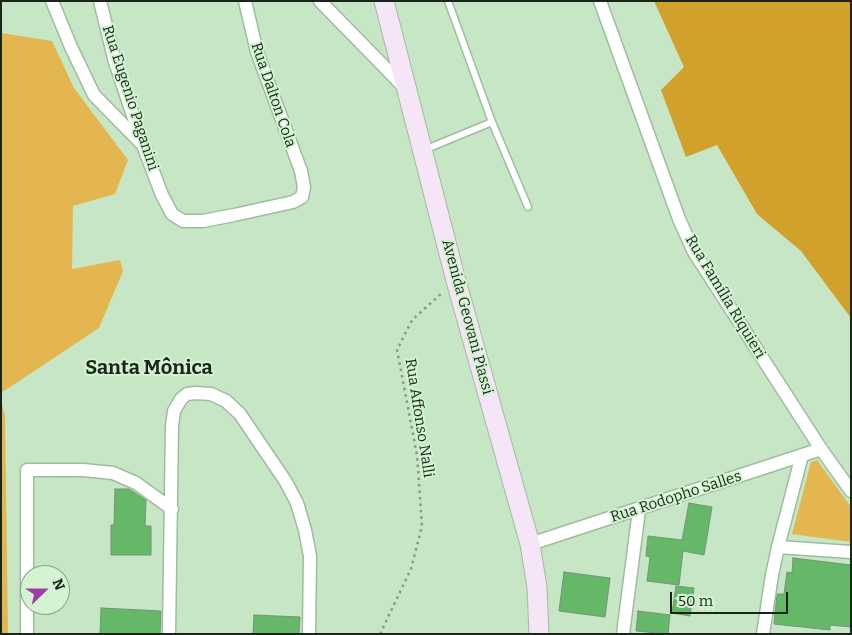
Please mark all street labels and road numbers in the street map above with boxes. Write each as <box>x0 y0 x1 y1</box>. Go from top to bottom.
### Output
street label: Rua Eugenio Paganini <box>98 23 162 173</box>
street label: Rua Dalton Cola <box>247 40 299 150</box>
street label: Rua Família Riquieri <box>681 232 769 362</box>
street label: Avenida Geovani Piassi <box>438 237 496 397</box>
street label: Rua Affonso Nalli <box>401 357 437 479</box>
street label: Rua Rodopho Salles <box>608 467 744 527</box>

